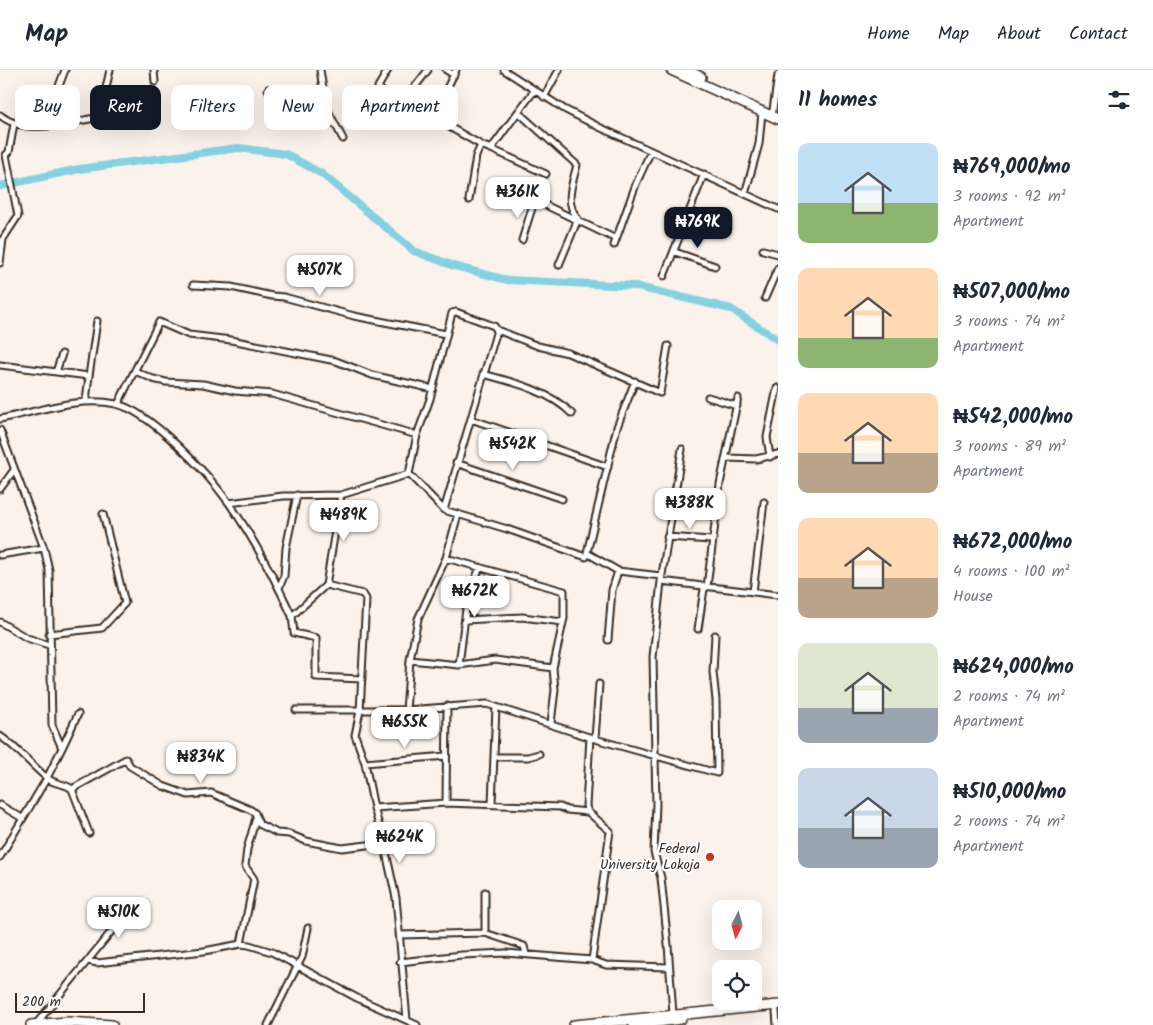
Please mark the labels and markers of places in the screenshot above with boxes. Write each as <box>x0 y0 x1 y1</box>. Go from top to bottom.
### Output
pin: ₦361K <box>483 176 553 219</box>
pin: ₦769K <box>663 206 733 249</box>
pin: ₦507K <box>285 254 355 297</box>
pin: ₦542K <box>478 428 548 471</box>
pin: ₦388K <box>655 488 725 530</box>
pin: ₦489K <box>309 500 379 542</box>
pin: ₦672K <box>440 576 510 618</box>
pin: ₦655K <box>370 706 440 749</box>
pin: ₦834K <box>166 742 236 784</box>
pin: ₦624K <box>365 822 435 864</box>
place label: Federal University Lokoja <box>600 838 701 876</box>
marker: Federal University Lokoja <box>704 851 716 863</box>
pin: ₦510K <box>84 896 154 939</box>

